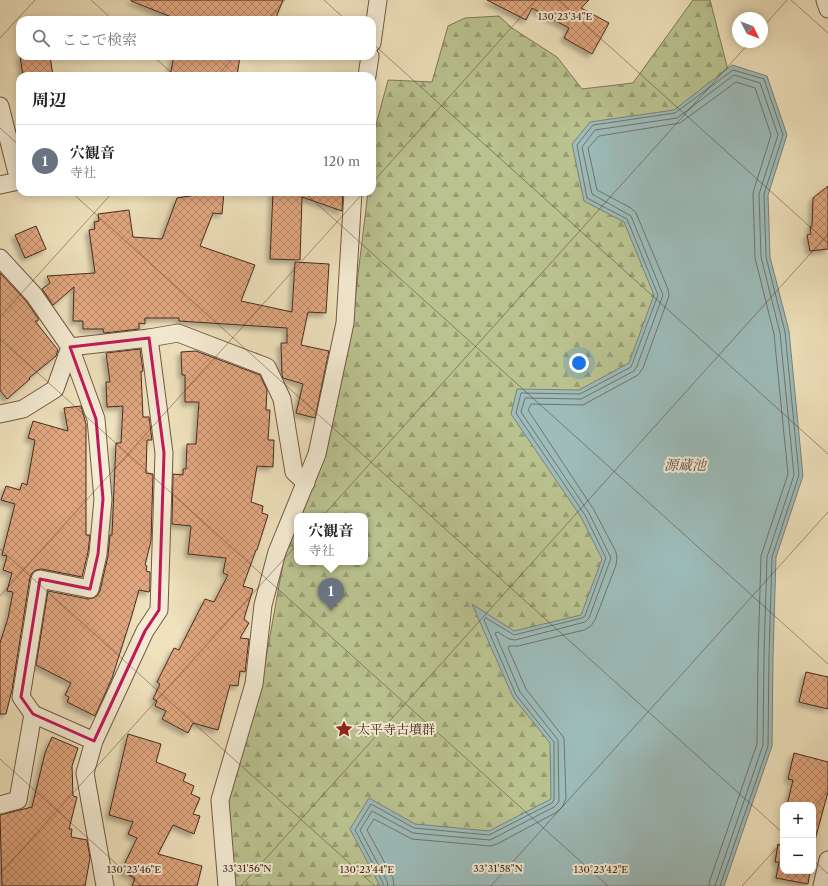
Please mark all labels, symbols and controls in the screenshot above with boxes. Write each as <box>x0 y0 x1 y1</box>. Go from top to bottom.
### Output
text: 130°23'34"E <box>538 10 592 23</box>
north arrow <box>732 12 768 48</box>
search box <box>16 16 376 60</box>
icon: search <box>30 27 52 49</box>
text: ここで検索 <box>62 30 137 49</box>
text: 周辺 <box>32 90 66 110</box>
text: 穴観音 <box>70 143 115 162</box>
text: 1 <box>42 153 48 169</box>
text: 120 m <box>323 153 360 169</box>
text: 寺社 <box>70 164 96 180</box>
your location <box>569 353 589 373</box>
water label: 源蔵池 <box>664 456 708 474</box>
popup <box>294 513 368 565</box>
text: 穴観音 <box>308 521 354 540</box>
text: 寺社 <box>308 542 335 558</box>
pin: 1 <box>318 578 344 611</box>
place icon: 太平寺古墳群 <box>334 719 354 739</box>
place label: 太平寺古墳群 <box>357 721 435 737</box>
map controls <box>780 802 816 874</box>
button: + <box>780 802 816 838</box>
button: − <box>780 838 816 874</box>
text: 33°31'56"N <box>222 862 272 875</box>
text: 33°31'58"N <box>473 862 523 875</box>
text: 130°23'46"E <box>107 863 161 876</box>
text: 130°23'44"E <box>340 863 394 876</box>
text: 130°23'42"E <box>574 863 628 876</box>

